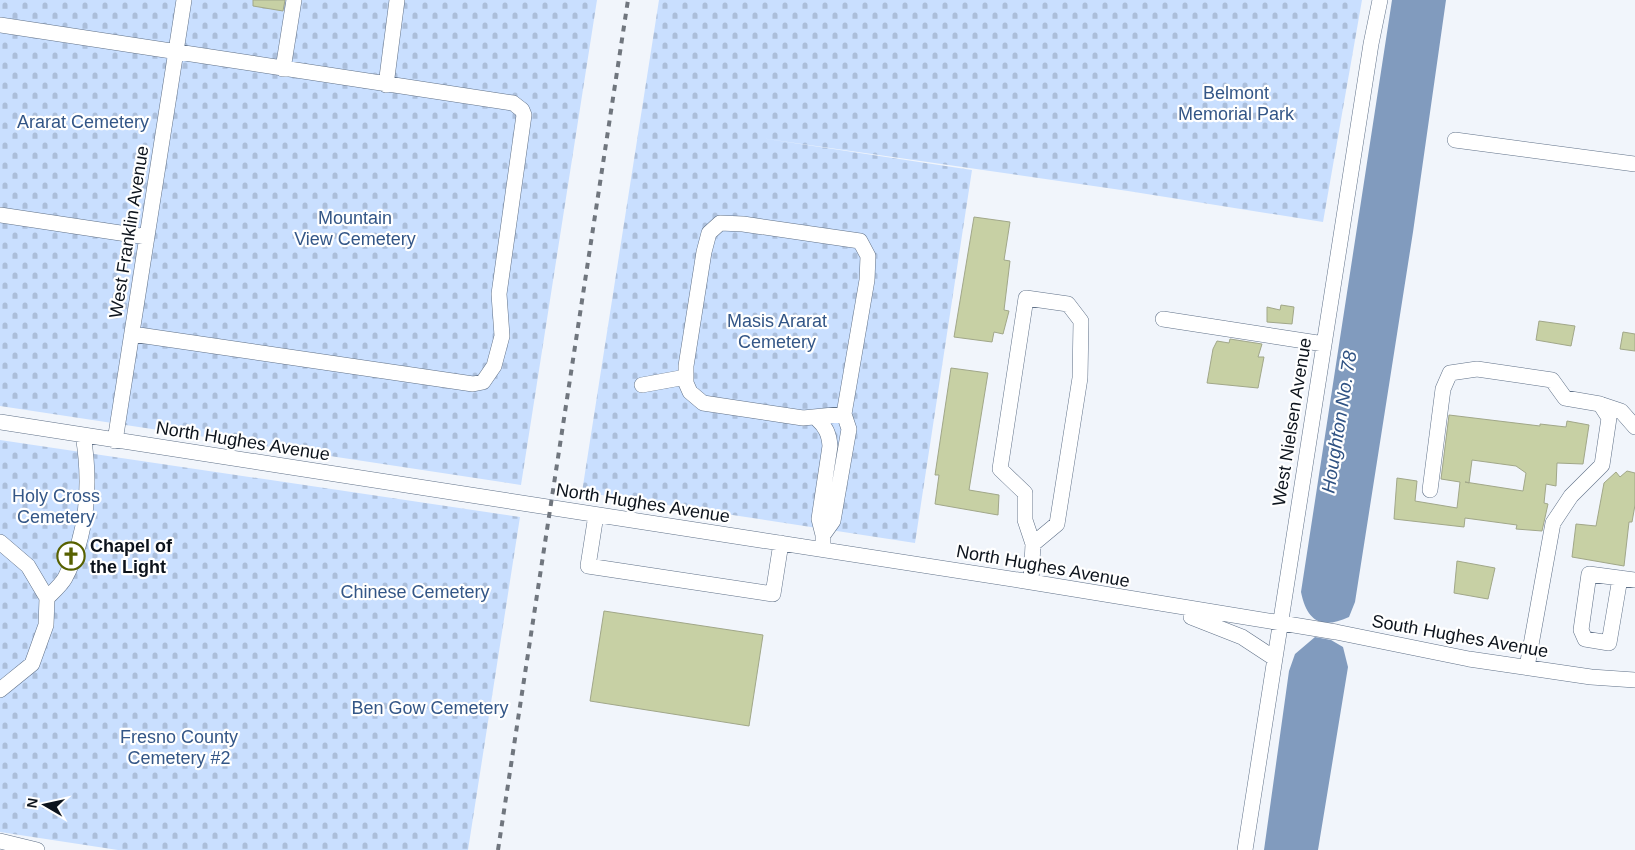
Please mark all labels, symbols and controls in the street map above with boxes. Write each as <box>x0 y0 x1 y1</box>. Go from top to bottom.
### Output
park label: Belmont Memorial Park <box>1178 83 1295 124</box>
park label: Ararat Cemetery <box>17 112 149 132</box>
street label: West Franklin Avenue <box>105 144 153 320</box>
park label: Mountain View Cemetery <box>294 208 416 249</box>
park label: Masis Ararat Cemetery <box>727 311 827 352</box>
street label: West Nielsen Avenue <box>1269 336 1315 508</box>
water label: Houghton No. 78 <box>1317 349 1361 495</box>
street label: North Hughes Avenue <box>155 417 331 465</box>
street label: North Hughes Avenue <box>555 479 731 527</box>
park label: Holy Cross Cemetery <box>12 486 100 527</box>
place label: Chapel of the Light <box>90 536 173 577</box>
church icon: Chapel of the Light <box>56 541 86 571</box>
street label: North Hughes Avenue <box>955 541 1131 591</box>
park label: Chinese Cemetery <box>340 582 490 602</box>
street label: South Hughes Avenue <box>1370 611 1550 661</box>
park label: Ben Gow Cemetery <box>351 698 509 718</box>
park label: Fresno County Cemetery #2 <box>120 727 238 768</box>
north arrow <box>20 780 70 830</box>
text: N <box>23 797 41 809</box>

